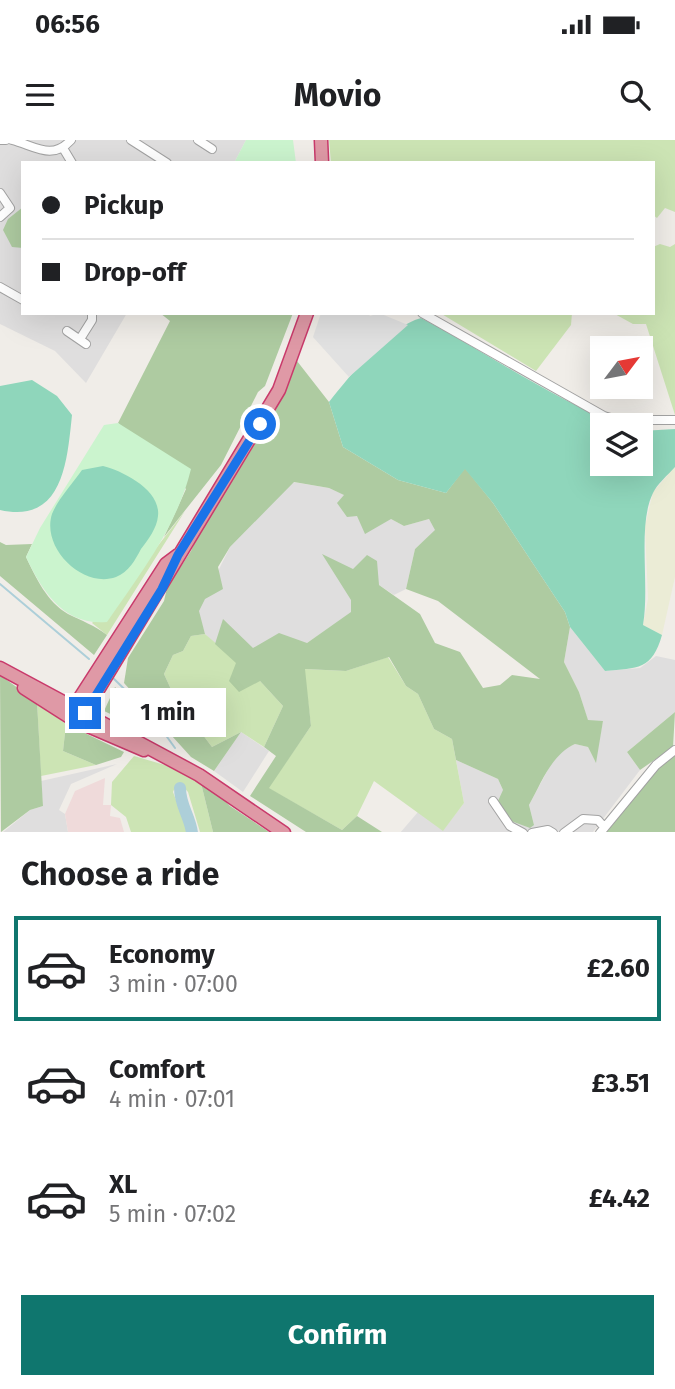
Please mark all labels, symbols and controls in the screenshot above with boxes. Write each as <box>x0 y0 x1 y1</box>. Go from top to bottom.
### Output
text: 06:56 <box>35 9 100 40</box>
icon: menu <box>21 76 59 114</box>
text: Movio <box>294 76 381 114</box>
icon: search <box>616 76 654 114</box>
text: Pickup <box>84 190 164 221</box>
text: Drop-off <box>84 257 186 288</box>
north arrow <box>590 336 653 399</box>
map controls <box>590 336 653 476</box>
route start <box>244 408 276 440</box>
button: layers <box>590 413 653 476</box>
callout: 1 min <box>110 688 225 738</box>
route end <box>69 697 101 729</box>
text: 1 min <box>140 698 196 726</box>
text: Choose a ride <box>21 855 219 893</box>
icon: car <box>25 937 88 1000</box>
text: Economy <box>109 939 215 970</box>
text: £2.60 <box>587 953 650 984</box>
text: 3 min · 07:00 <box>109 970 238 998</box>
icon: car <box>25 1052 88 1115</box>
text: Comfort <box>109 1054 205 1085</box>
text: £3.51 <box>591 1068 650 1099</box>
text: 4 min · 07:01 <box>109 1085 235 1113</box>
icon: car <box>25 1167 88 1230</box>
text: XL <box>109 1169 137 1200</box>
text: £4.42 <box>589 1183 650 1214</box>
text: 5 min · 07:02 <box>109 1200 236 1228</box>
button: Confirm <box>21 1295 654 1375</box>

